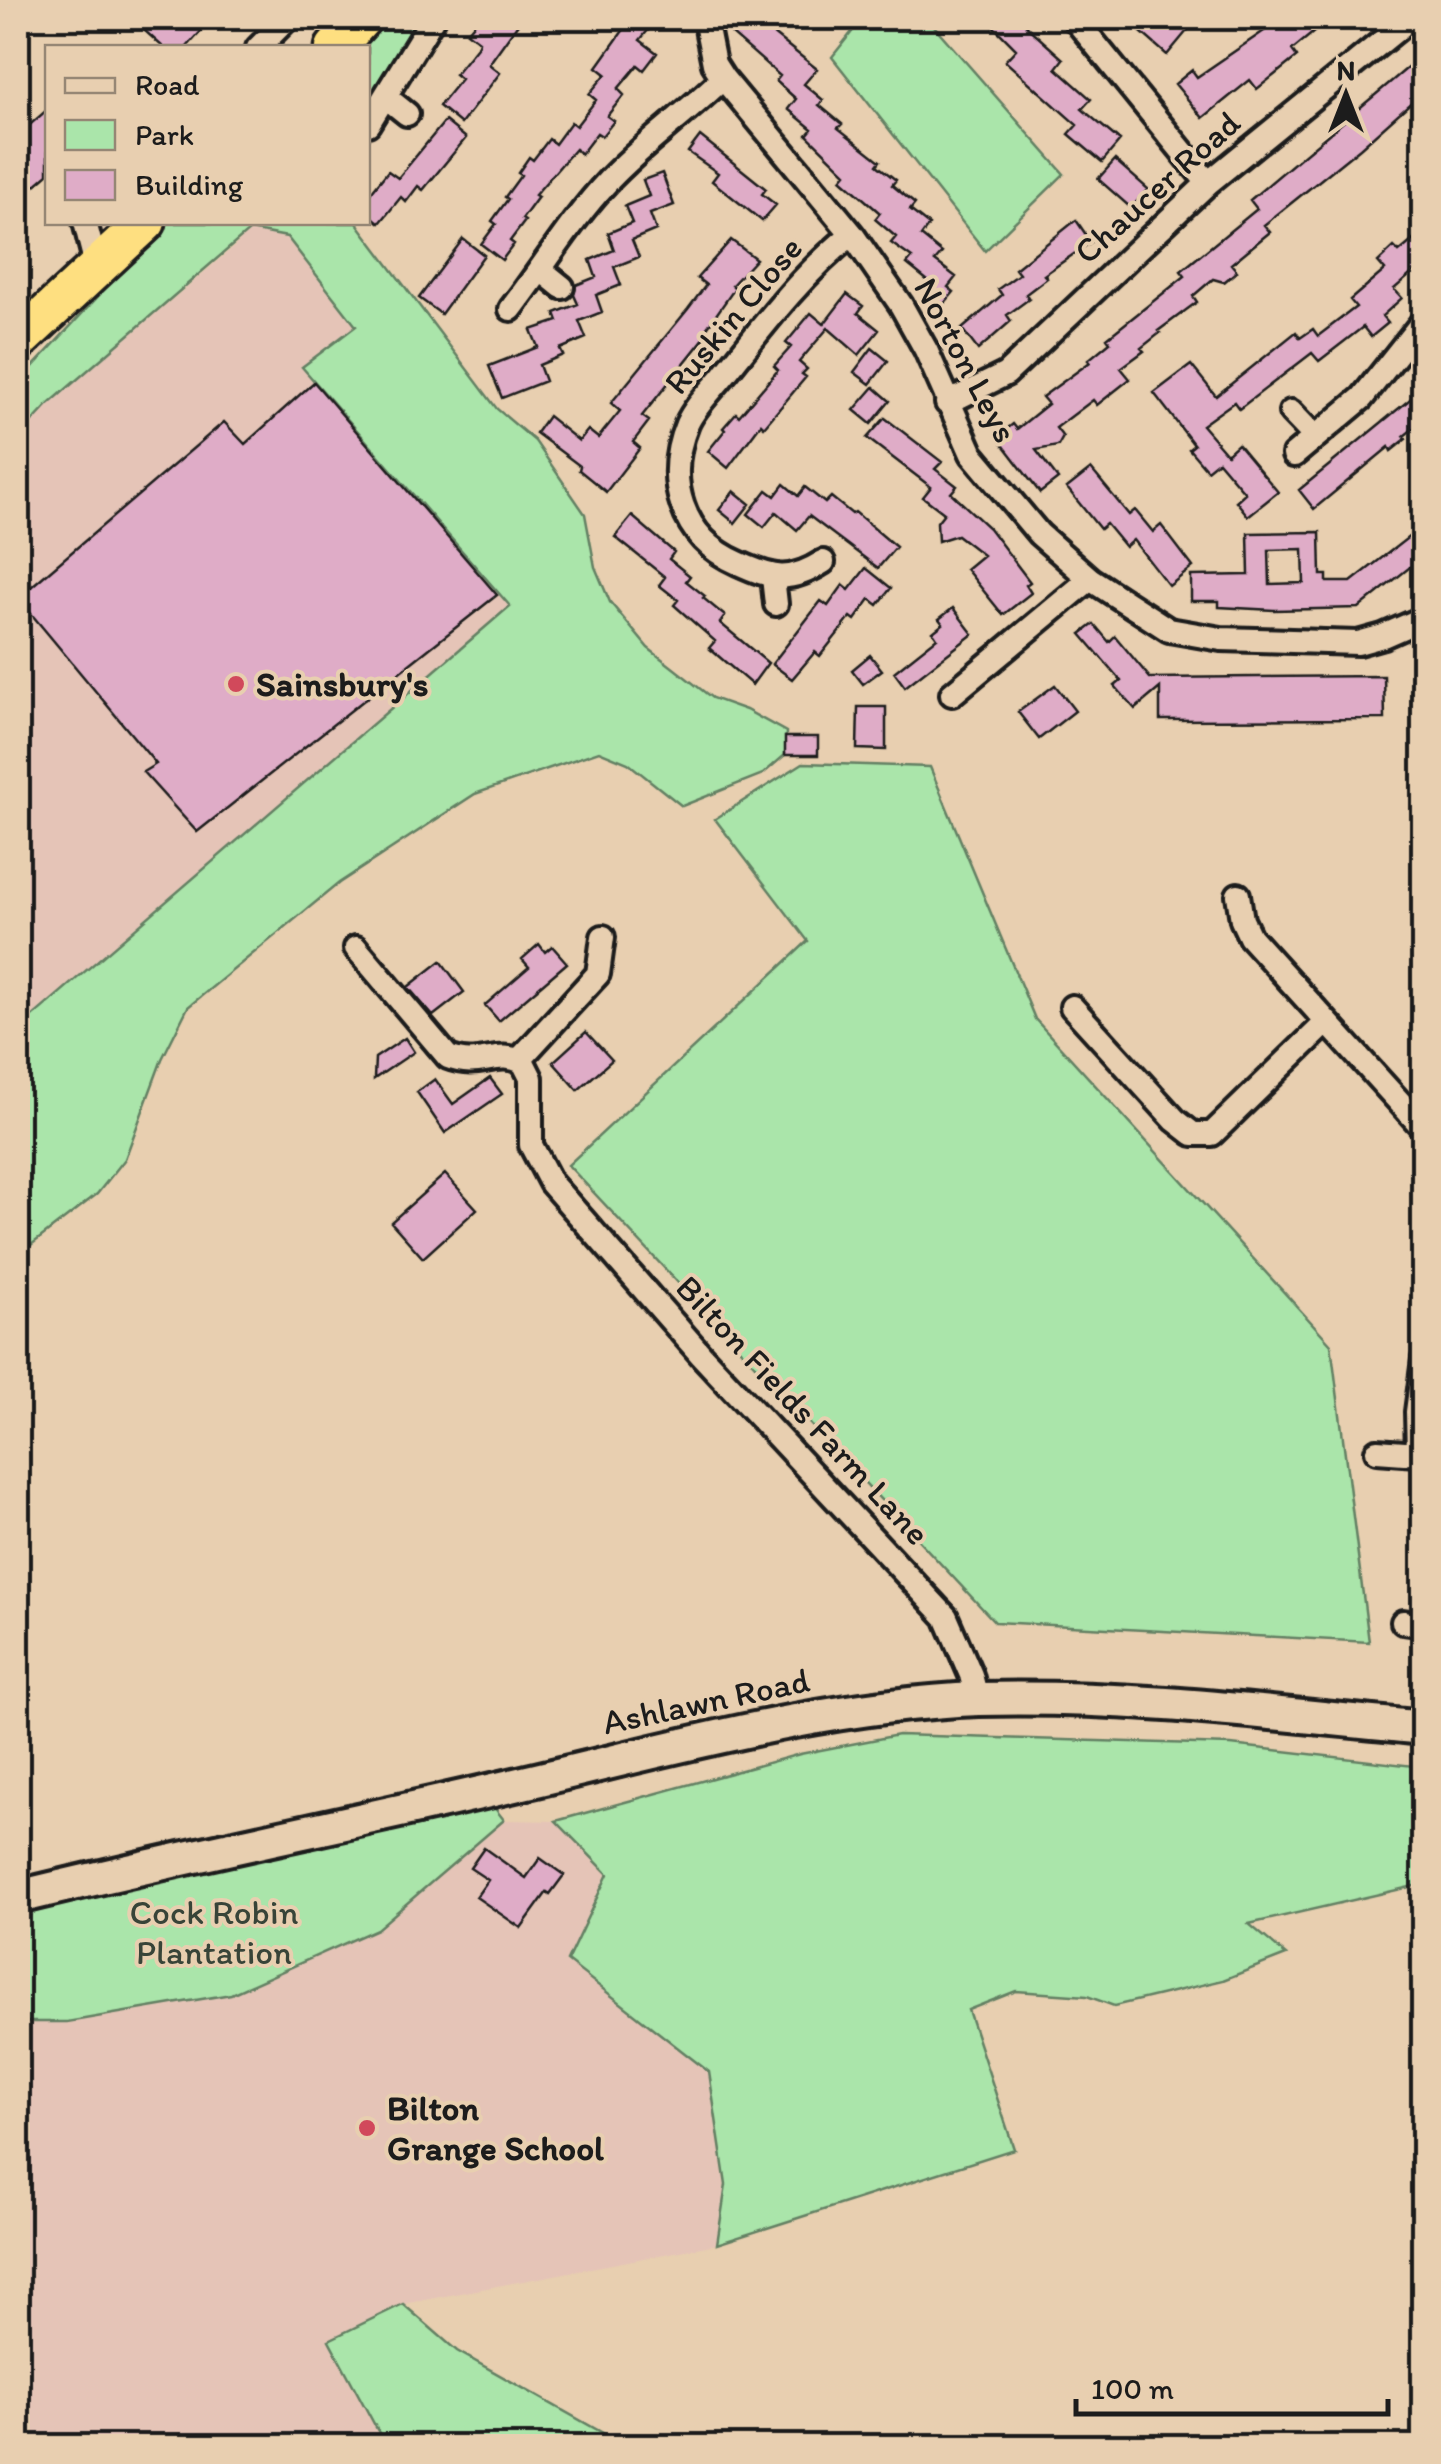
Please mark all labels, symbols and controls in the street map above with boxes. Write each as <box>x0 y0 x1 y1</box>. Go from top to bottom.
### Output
legend <box>45 45 370 225</box>
north arrow <box>1296 45 1396 145</box>
text: N <box>1337 53 1355 87</box>
text: Road <box>135 66 200 103</box>
street label: Chaucer Road <box>1065 102 1249 272</box>
text: Park <box>135 116 194 153</box>
text: Building <box>135 166 244 203</box>
street label: Ruskin Close <box>655 228 811 402</box>
street label: Norton Leys <box>905 270 1027 450</box>
place label: Sainsbury's <box>256 663 429 705</box>
marker: Sainsbury's <box>225 673 247 695</box>
street label: Bilton Fields Farm Lane <box>667 1266 939 1554</box>
street label: Ashlawn Road <box>599 1659 813 1743</box>
park label: Cock Robin Plantation <box>129 1891 299 1973</box>
place label: Bilton Grange School <box>387 2087 604 2169</box>
marker: Bilton Grange School <box>356 2117 378 2139</box>
scale bar <box>1076 2354 1388 2416</box>
text: 100 m <box>1091 2370 1174 2407</box>

